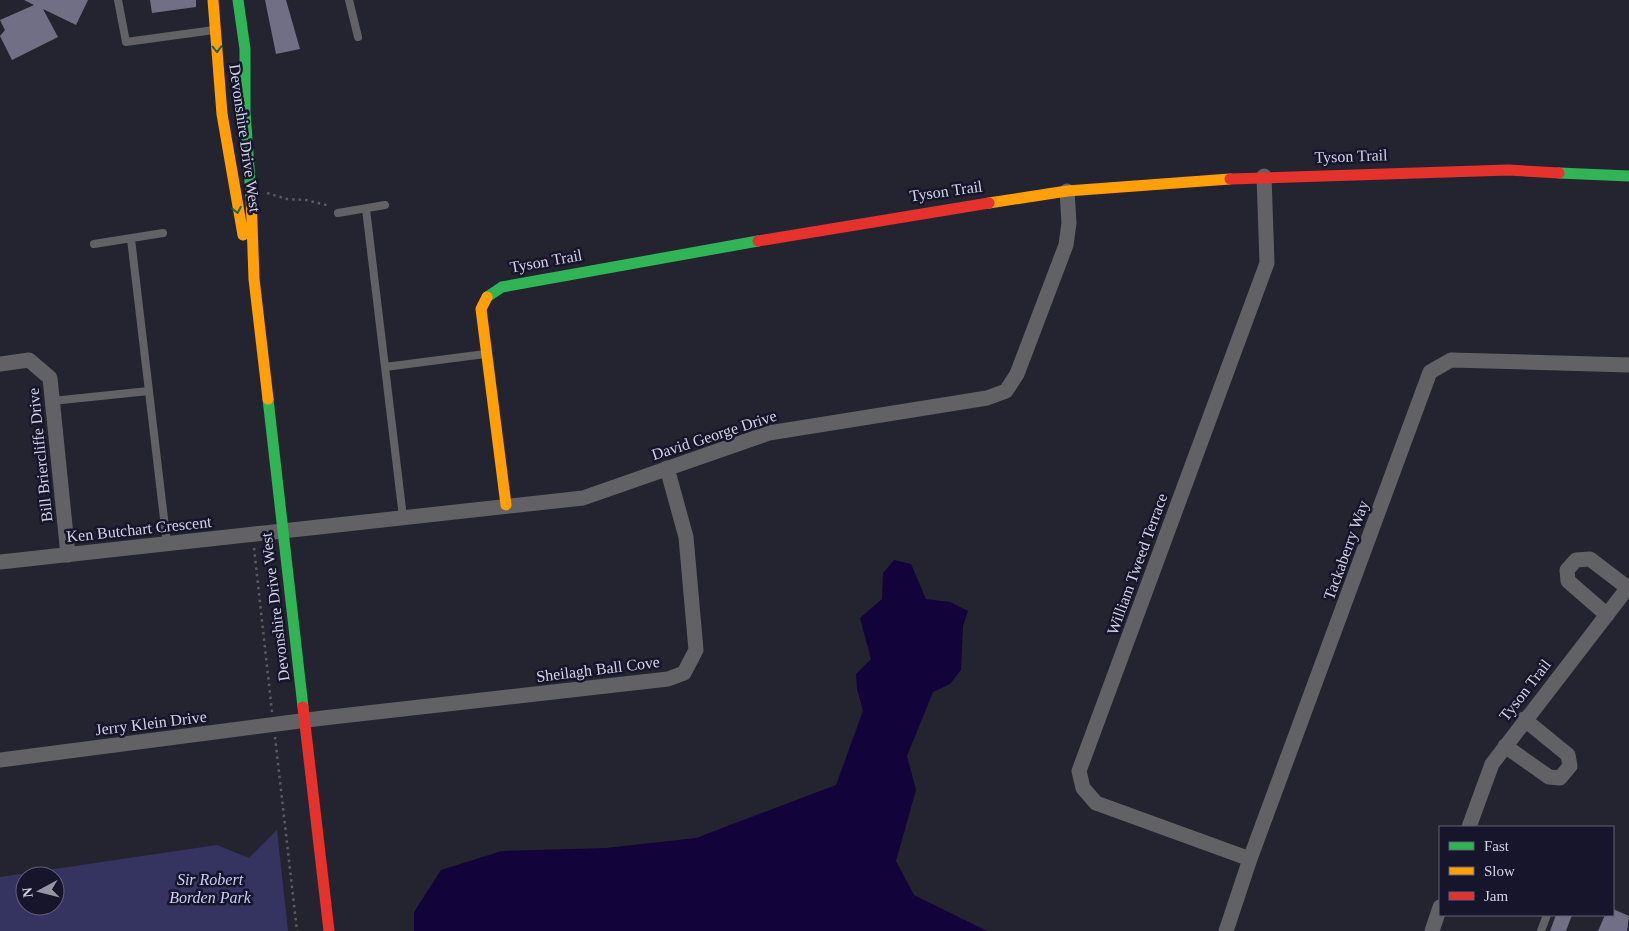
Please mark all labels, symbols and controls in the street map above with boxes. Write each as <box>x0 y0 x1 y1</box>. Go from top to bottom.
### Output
one-way arrow <box>211 45 222 53</box>
street label: Devonshire Drive West <box>226 63 264 214</box>
street label: Tyson Trail <box>1314 146 1388 167</box>
street label: Tyson Trail <box>909 177 984 205</box>
one-way arrow <box>232 205 242 214</box>
street label: Tyson Trail <box>509 246 584 277</box>
street label: Bill Briercliffe Drive <box>25 387 55 523</box>
street label: David George Drive <box>649 407 779 464</box>
street label: William Tweed Terrace <box>1103 491 1171 637</box>
street label: Tackaberry Way <box>1320 498 1373 602</box>
street label: Ken Butchart Crescent <box>66 513 213 545</box>
street label: Devonshire Drive West <box>257 531 293 682</box>
street label: Sheilagh Ball Cove <box>535 653 661 686</box>
street label: Tyson Trail <box>1496 656 1555 725</box>
street label: Jerry Klein Drive <box>94 708 208 739</box>
legend <box>1439 826 1614 916</box>
text: Fast <box>1484 838 1510 854</box>
text: Slow <box>1484 863 1515 879</box>
north arrow <box>15 866 65 916</box>
park label: Sir Robert Borden Park <box>169 871 252 906</box>
text: N <box>20 887 36 898</box>
text: Jam <box>1484 888 1508 904</box>

